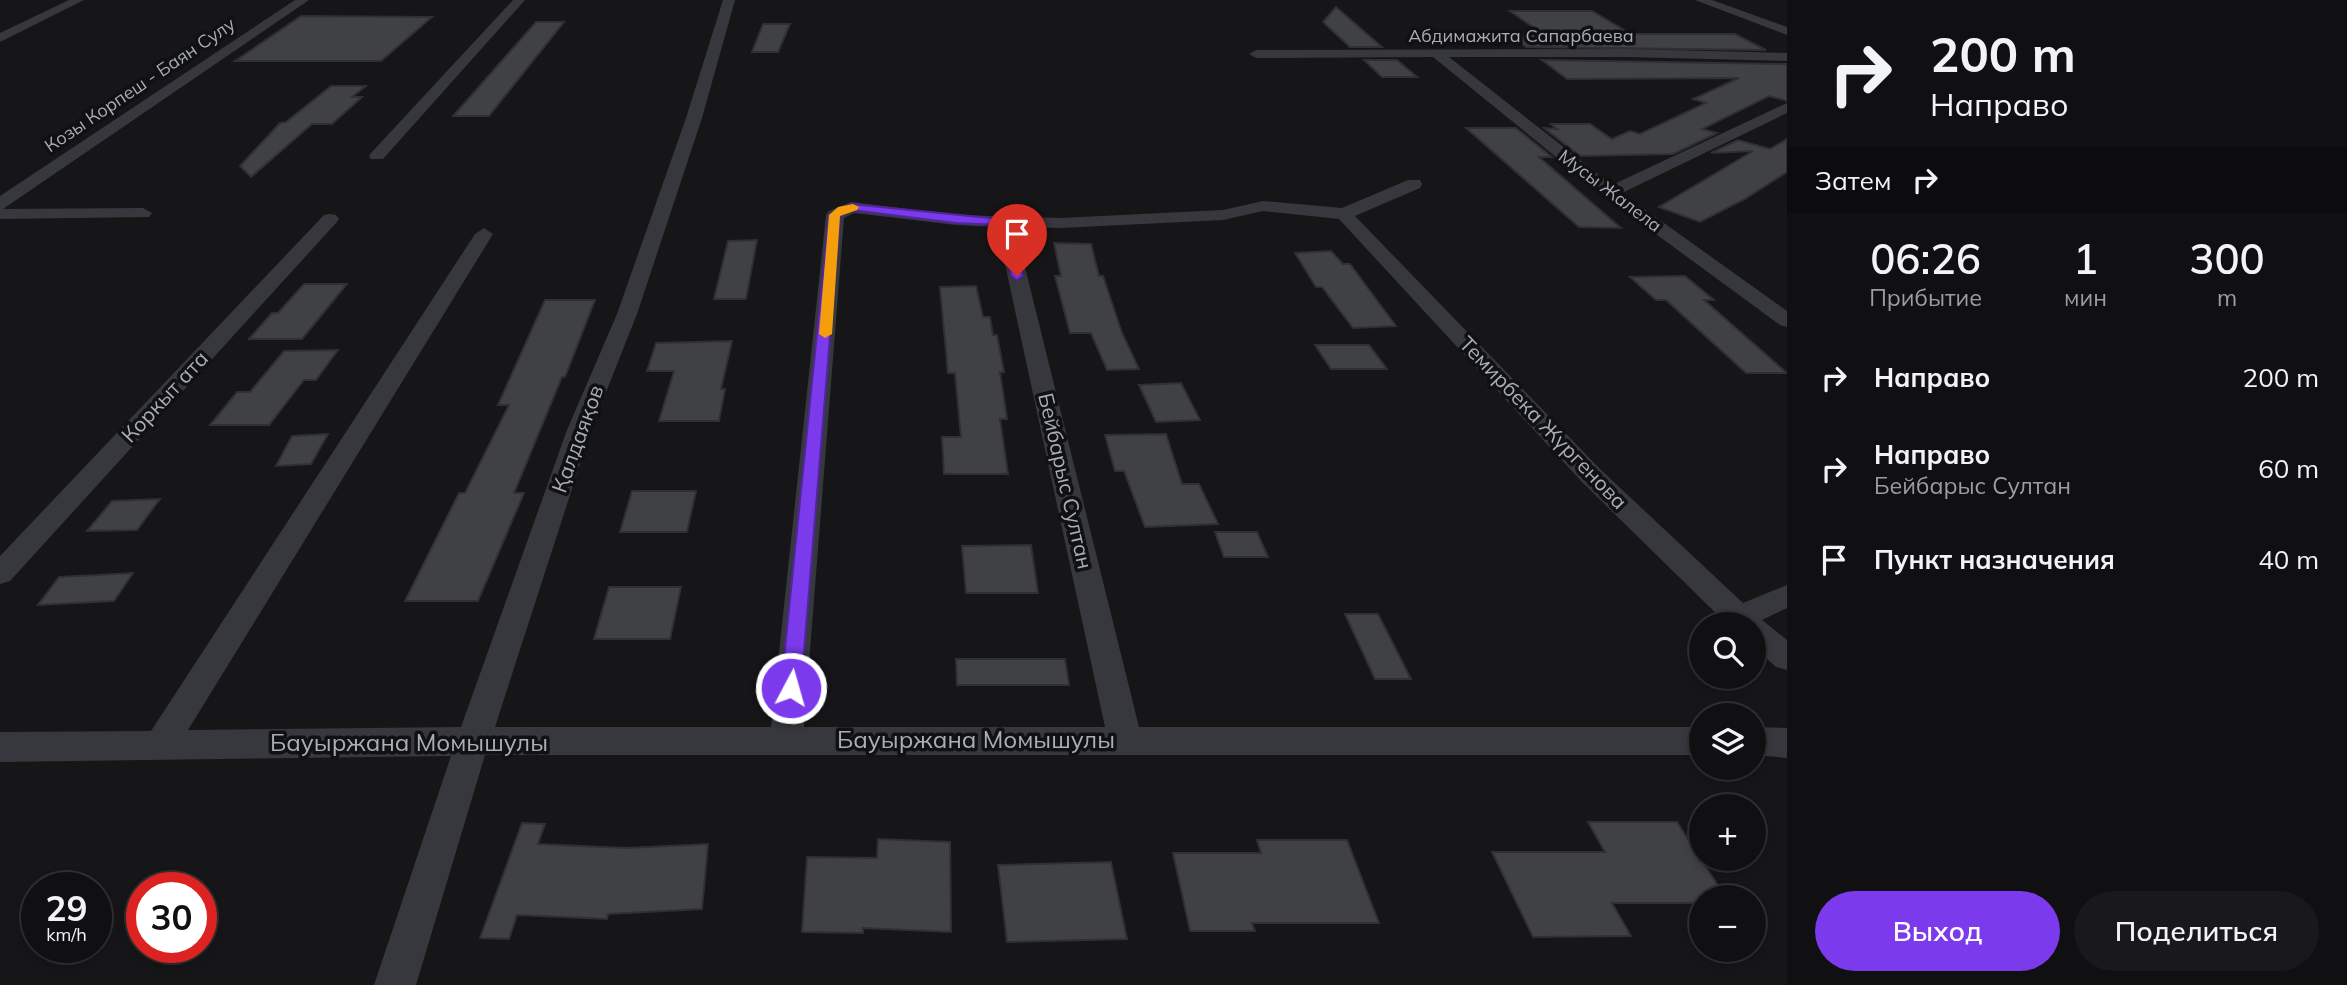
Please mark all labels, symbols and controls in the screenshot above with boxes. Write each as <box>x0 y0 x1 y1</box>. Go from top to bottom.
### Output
street label: Козы Корпеш - Баян Сулу <box>40 12 240 157</box>
text: 200 m <box>1930 23 2076 84</box>
street label: Абдимажита Сапарбаева <box>1408 24 1634 47</box>
icon: right <box>1815 28 1906 119</box>
text: Направо <box>1930 84 2069 124</box>
street label: Мусы Жалела <box>1554 144 1666 237</box>
icon: right <box>1906 161 1944 199</box>
text: Затем <box>1815 164 1892 197</box>
pin <box>987 204 1047 276</box>
icon: arrive <box>998 215 1036 253</box>
text: 06:26 <box>1870 232 1981 285</box>
text: 1 <box>2073 232 2098 285</box>
text: 300 <box>2189 232 2265 285</box>
text: Прибытие <box>1869 283 1982 312</box>
text: мин <box>2064 283 2107 312</box>
text: m <box>2217 283 2237 312</box>
street label: Темирбека Жүргенова <box>1454 330 1633 514</box>
street label: Коркыт ата <box>115 345 213 448</box>
icon: right <box>1815 359 1853 397</box>
text: Направо <box>1874 361 1990 394</box>
text: 200 m <box>2243 361 2319 394</box>
street label: Қалдаяқов <box>546 381 609 496</box>
street label: Бейбарыс Султан <box>1033 390 1099 571</box>
text: Направо <box>1874 438 1990 471</box>
icon: right <box>1815 450 1853 488</box>
text: 60 m <box>2258 452 2319 485</box>
text: Бейбарыс Султан <box>1874 471 2071 500</box>
icon: arrive <box>1815 541 1853 579</box>
text: Пункт назначения <box>1874 543 2115 576</box>
text: 40 m <box>2258 543 2319 576</box>
map controls <box>1689 612 1766 962</box>
button: search <box>1689 612 1766 689</box>
position arrow <box>754 651 828 725</box>
button: layers <box>1689 703 1766 780</box>
street label: Бауыржана Момышулы <box>837 724 1115 754</box>
street label: Бауыржана Момышулы <box>270 727 548 757</box>
button: + <box>1689 794 1766 871</box>
speed limit sign: 30 <box>126 872 217 963</box>
button: − <box>1689 885 1766 962</box>
text: 29 <box>45 886 88 930</box>
button: Выход <box>1815 891 2060 971</box>
button: Поделиться <box>2074 891 2319 971</box>
text: km/h <box>46 923 87 946</box>

